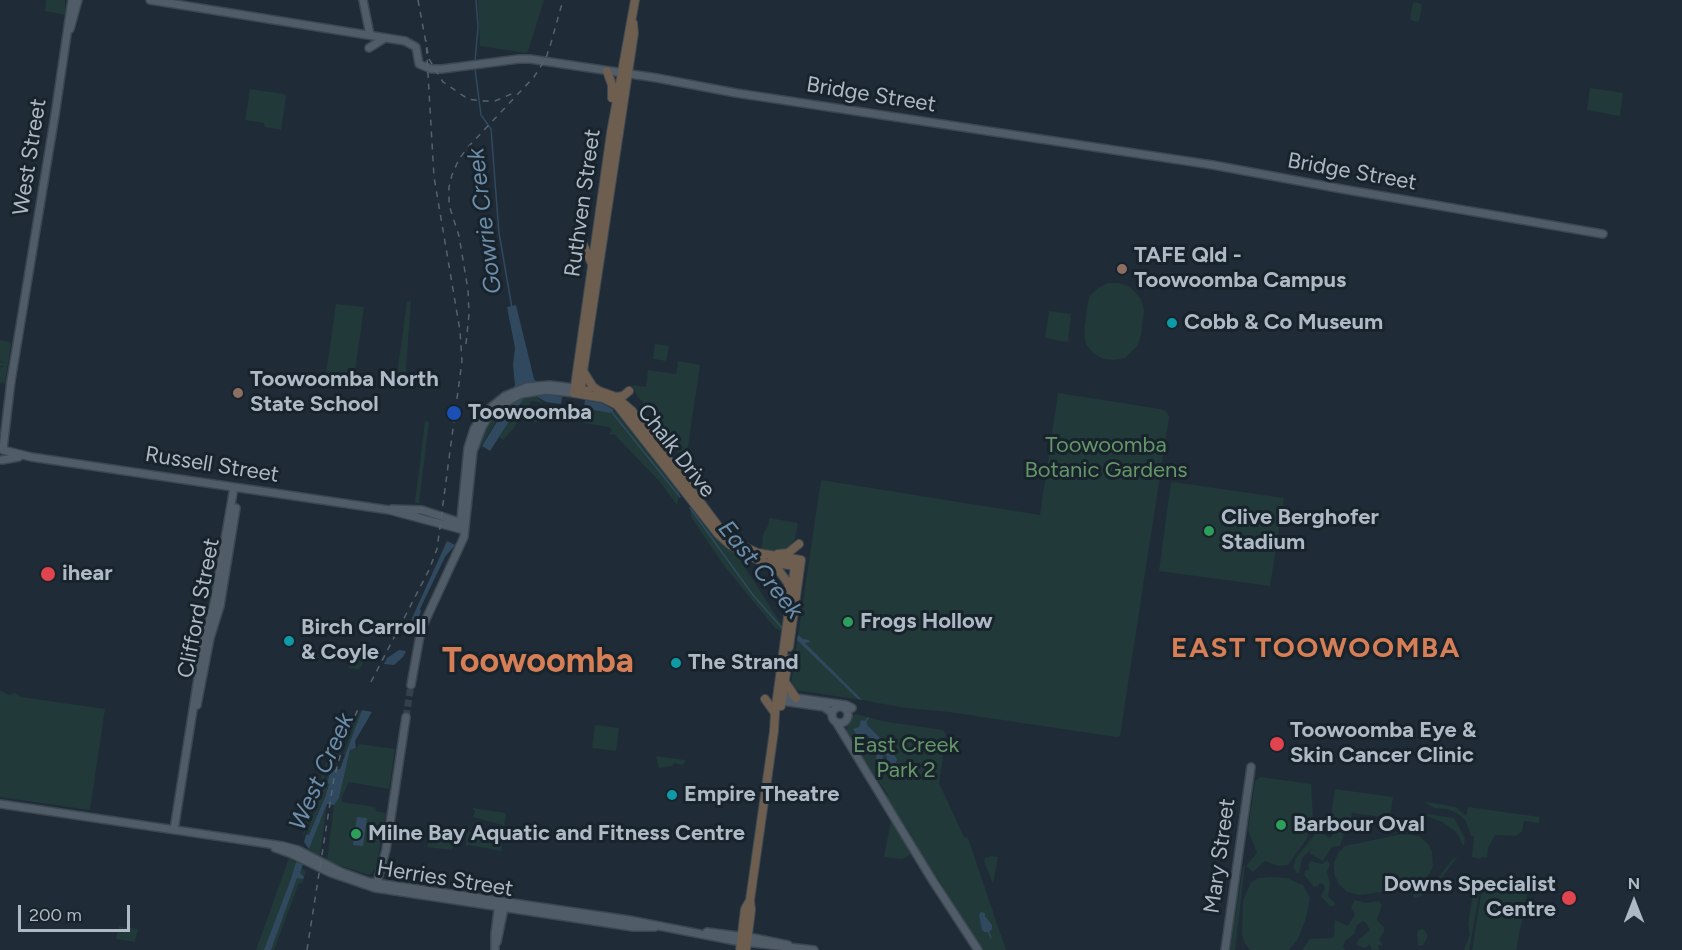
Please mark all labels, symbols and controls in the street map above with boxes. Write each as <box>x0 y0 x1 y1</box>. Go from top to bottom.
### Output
street label: Bridge Street <box>804 72 938 118</box>
street label: West Street <box>8 97 52 217</box>
street label: Ruthven Street <box>560 127 606 279</box>
water label: Gowrie Creek <box>462 146 508 296</box>
street label: Bridge Street <box>1285 148 1419 196</box>
place label: TAFE Qld - Toowoomba Campus <box>1134 243 1346 294</box>
marker: TAFE Qld - Toowoomba Campus <box>1115 262 1129 276</box>
place label: Cobb & Co Museum <box>1184 310 1383 336</box>
marker: Cobb & Co Museum <box>1165 316 1179 330</box>
place label: Toowoomba North State School <box>250 367 439 418</box>
marker: Toowoomba North State School <box>231 386 245 400</box>
street label: Chalk Drive <box>631 399 721 503</box>
place label: Toowoomba <box>468 400 592 426</box>
marker: Toowoomba <box>445 404 463 422</box>
park label: Toowoomba Botanic Gardens <box>1024 433 1188 484</box>
street label: Russell Street <box>143 441 281 489</box>
place label: Clive Berghofer Stadium <box>1221 505 1379 556</box>
water label: East Creek <box>712 515 808 625</box>
marker: Clive Berghofer Stadium <box>1202 524 1216 538</box>
street label: Clifford Street <box>172 536 226 680</box>
place label: ihear <box>62 561 113 587</box>
marker: ihear <box>39 565 57 583</box>
place label: Frogs Hollow <box>860 609 993 635</box>
place label: Birch Carroll & Coyle <box>301 615 426 666</box>
marker: Frogs Hollow <box>841 615 855 629</box>
district label: EAST TOOWOOMBA <box>1171 632 1461 666</box>
marker: Birch Carroll & Coyle <box>282 634 296 648</box>
district label: Toowoomba <box>442 642 634 682</box>
place label: The Strand <box>688 650 799 676</box>
marker: The Strand <box>669 656 683 670</box>
water label: West Creek <box>283 709 361 835</box>
place label: Toowoomba Eye & Skin Cancer Clinic <box>1290 718 1476 770</box>
park label: East Creek Park 2 <box>853 733 959 784</box>
marker: Toowoomba Eye & Skin Cancer Clinic <box>1268 735 1286 753</box>
place label: Empire Theatre <box>684 782 840 808</box>
marker: Empire Theatre <box>665 788 679 802</box>
street label: Mary Street <box>1199 797 1241 915</box>
place label: Barbour Oval <box>1293 812 1425 838</box>
marker: Barbour Oval <box>1274 818 1288 832</box>
place label: Milne Bay Aquatic and Fitness Centre <box>368 821 745 847</box>
marker: Milne Bay Aquatic and Fitness Centre <box>349 827 363 841</box>
street label: Herries Street <box>375 855 515 903</box>
place label: Downs Specialist Centre <box>1383 872 1556 924</box>
north arrow <box>1604 872 1664 932</box>
text: N <box>1628 874 1640 893</box>
marker: Downs Specialist Centre <box>1560 889 1578 907</box>
scale bar <box>21 893 134 931</box>
text: 200 m <box>29 904 82 926</box>

